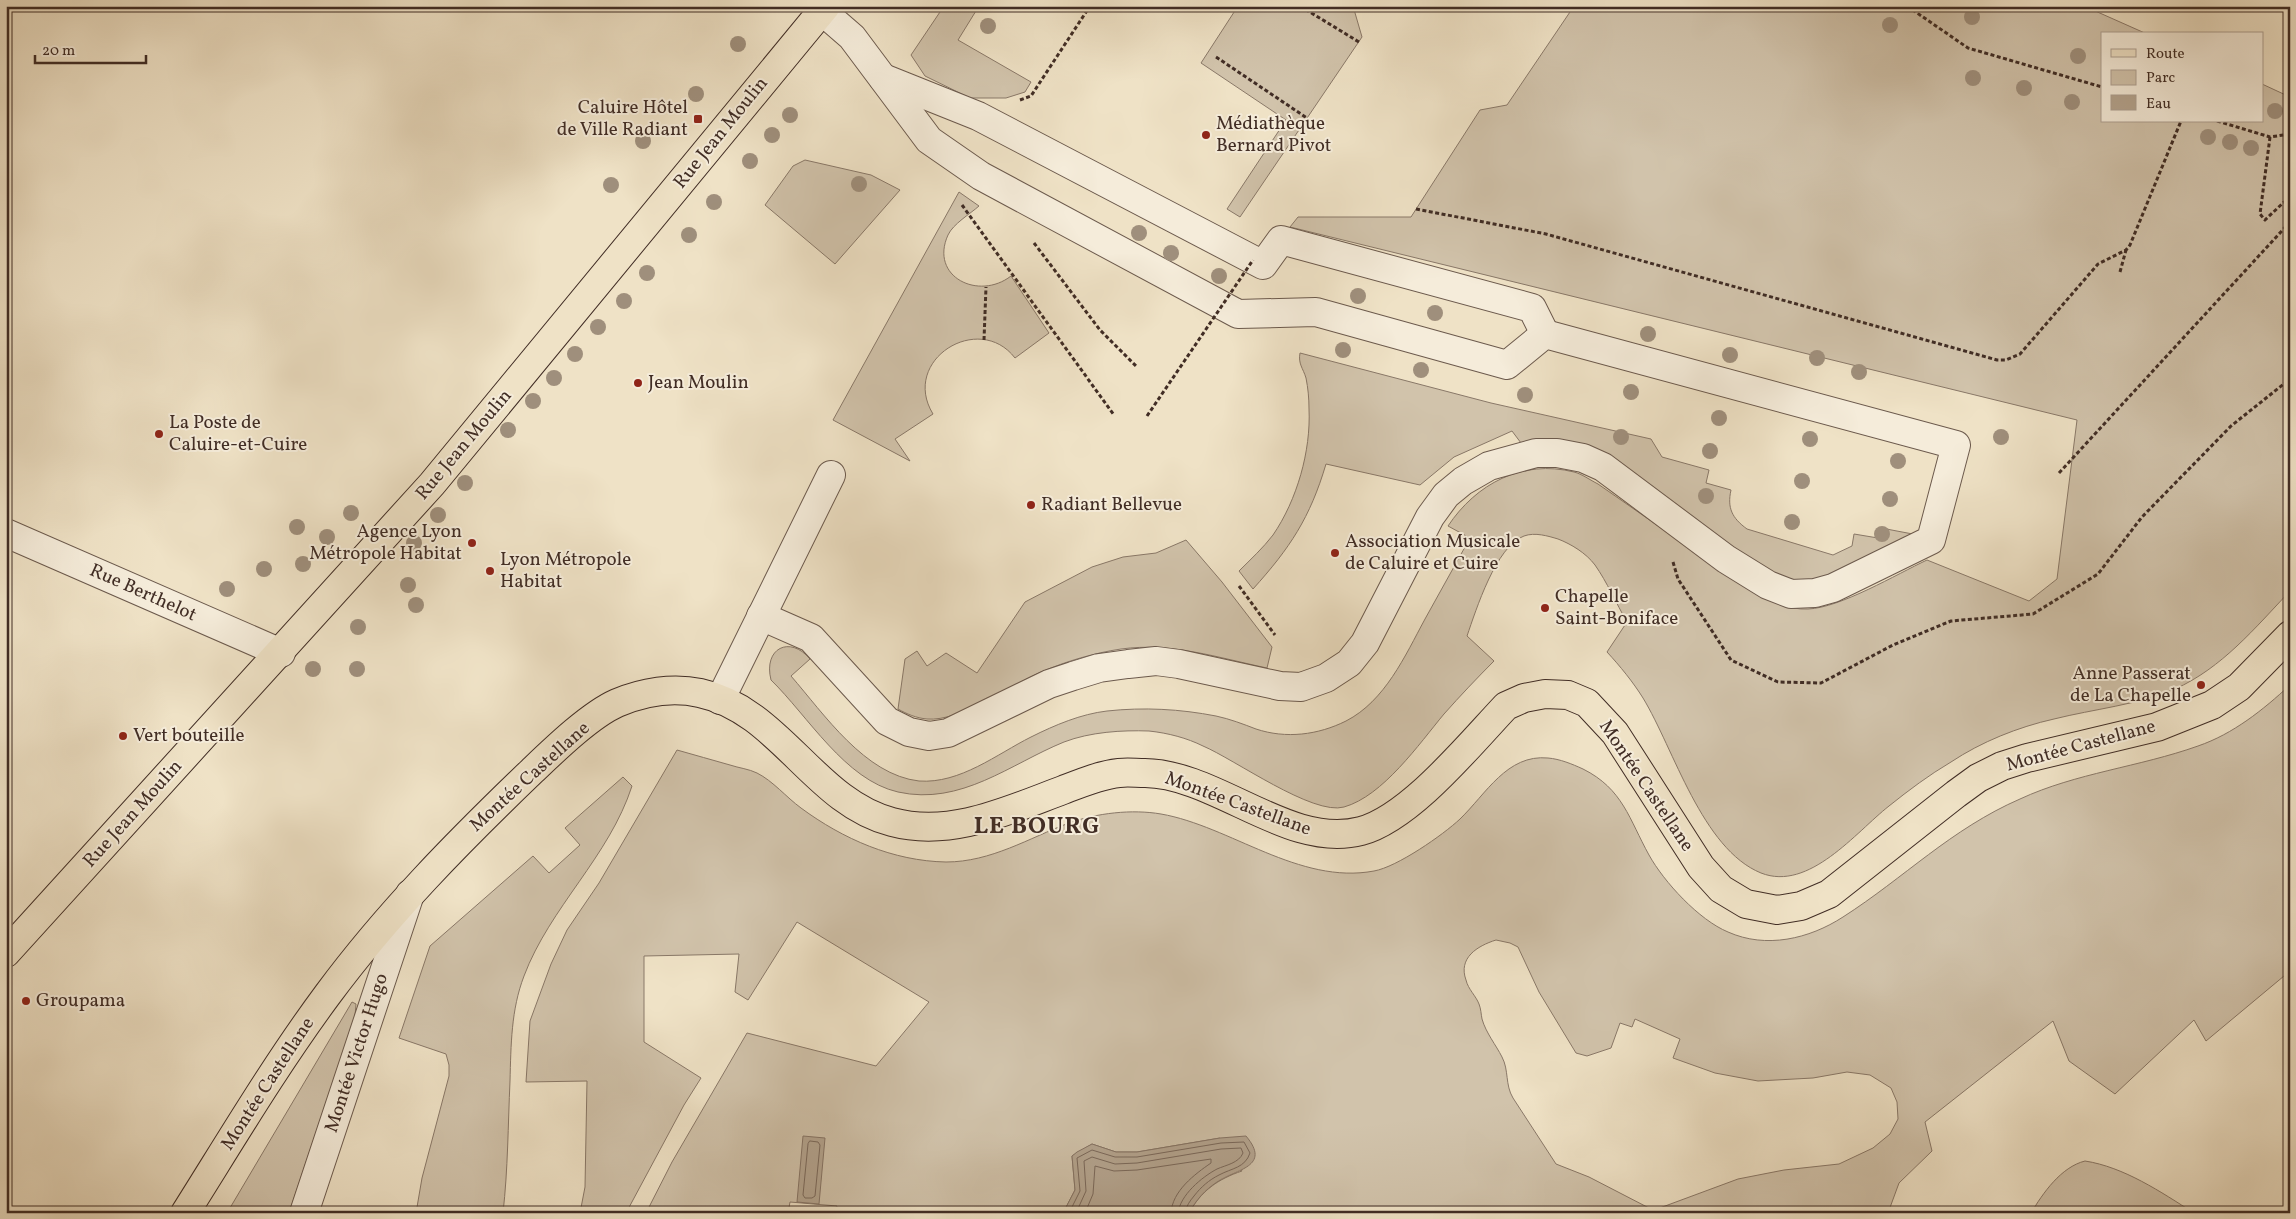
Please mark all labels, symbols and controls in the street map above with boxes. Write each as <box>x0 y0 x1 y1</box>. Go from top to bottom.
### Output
scale bar <box>35 32 146 64</box>
legend <box>2101 32 2264 122</box>
text: 20 m <box>42 41 75 62</box>
text: Route <box>2146 44 2185 65</box>
text: Parc <box>2146 68 2175 89</box>
street label: Rue Jean Moulin <box>668 71 774 195</box>
text: Eau <box>2146 94 2171 115</box>
place label: Caluire Hôtel de Ville Radiant <box>557 95 688 143</box>
place label: Médiathèque Bernard Pivot <box>1216 111 1332 159</box>
marker: Caluire Hôtel de Ville Radiant <box>692 113 704 125</box>
marker: Médiathèque Bernard Pivot <box>1200 129 1212 141</box>
place label: Jean Moulin <box>648 370 749 396</box>
marker: Jean Moulin <box>632 377 644 389</box>
street label: Rue Jean Moulin <box>410 384 518 506</box>
place label: La Poste de Caluire-et-Cuire <box>169 410 307 458</box>
marker: La Poste de Caluire-et-Cuire <box>153 428 165 440</box>
place label: Radiant Bellevue <box>1041 492 1182 518</box>
marker: Radiant Bellevue <box>1025 499 1037 511</box>
place label: Agence Lyon Métropole Habitat <box>309 519 462 567</box>
place label: Association Musicale de Caluire et Cuire <box>1345 529 1520 577</box>
marker: Agence Lyon Métropole Habitat <box>466 537 478 549</box>
place label: Lyon Métropole Habitat <box>500 547 631 595</box>
marker: Association Musicale de Caluire et Cuire <box>1329 547 1341 559</box>
street label: Rue Berthelot <box>85 558 201 628</box>
marker: Lyon Métropole Habitat <box>484 565 496 577</box>
place label: Chapelle Saint-Boniface <box>1555 584 1678 632</box>
marker: Chapelle Saint-Boniface <box>1539 602 1551 614</box>
place label: Anne Passerat de La Chapelle <box>2070 661 2191 709</box>
marker: Anne Passerat de La Chapelle <box>2195 679 2207 691</box>
street label: Montée Castellane <box>2003 714 2159 778</box>
street label: Montée Castellane <box>1592 715 1700 857</box>
street label: Montée Castellane <box>464 716 596 838</box>
place label: Vert bouteille <box>133 723 244 749</box>
marker: Vert bouteille <box>117 730 129 742</box>
street label: Rue Jean Moulin <box>77 754 189 874</box>
street label: Montée Castellane <box>1161 765 1315 843</box>
district label: LE BOURG <box>974 810 1100 844</box>
street label: Montée Victor Hugo <box>319 970 395 1136</box>
place label: Groupama <box>36 988 125 1014</box>
marker: Groupama <box>20 995 32 1007</box>
street label: Montée Castellane <box>215 1012 321 1156</box>

